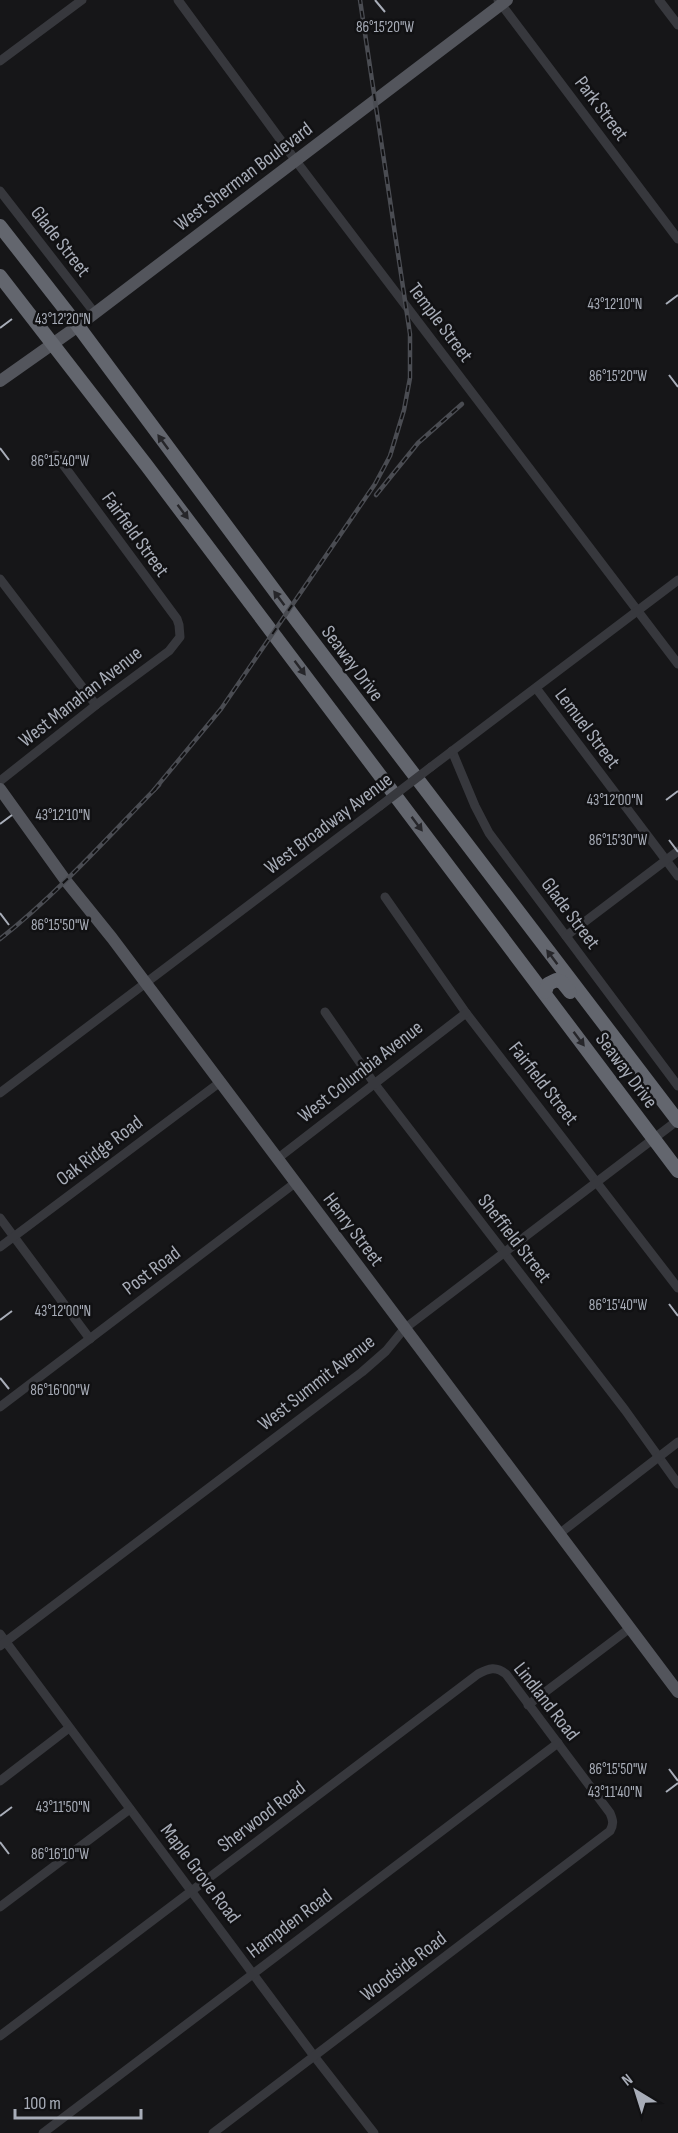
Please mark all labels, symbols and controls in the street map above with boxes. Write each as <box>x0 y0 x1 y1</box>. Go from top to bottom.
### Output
text: 86°15'20"W <box>356 18 414 37</box>
street label: Park Street <box>569 72 633 146</box>
street label: West Sherman Boulevard <box>170 117 317 236</box>
street label: Glade Street <box>25 201 95 282</box>
street label: Temple Street <box>403 278 478 367</box>
text: 43°12'10"N <box>587 295 643 314</box>
text: 43°12'20"N <box>35 310 91 329</box>
text: 86°15'20"W <box>589 367 647 386</box>
one-way arrow <box>157 434 169 450</box>
text: 86°15'40"W <box>31 452 89 471</box>
street label: Fairfield Street <box>96 488 174 582</box>
one-way arrow <box>176 505 188 520</box>
one-way arrow <box>273 591 285 607</box>
street label: Seaway Drive <box>316 621 388 706</box>
street label: West Manahan Avenue <box>14 641 147 752</box>
one-way arrow <box>294 660 306 676</box>
street label: Lemuel Street <box>549 684 625 773</box>
street label: West Broadway Avenue <box>260 768 397 880</box>
text: 43°12'00"N <box>587 791 643 810</box>
text: 43°12'10"N <box>35 806 91 825</box>
one-way arrow <box>411 816 423 831</box>
text: 86°15'30"W <box>589 831 647 850</box>
street label: Glade Street <box>536 873 605 954</box>
text: 86°15'50"W <box>31 916 89 935</box>
one-way arrow <box>546 950 558 966</box>
street label: West Columbia Avenue <box>293 1016 428 1128</box>
street label: Seaway Drive <box>590 1028 662 1113</box>
one-way arrow <box>573 1032 585 1047</box>
street label: Fairfield Street <box>503 1037 583 1130</box>
street label: Oak Ridge Road <box>52 1111 148 1191</box>
street label: Henry Street <box>318 1188 389 1271</box>
street label: Sheffield Street <box>472 1190 556 1288</box>
street label: Post Road <box>118 1241 185 1300</box>
text: 86°15'40"W <box>589 1296 647 1315</box>
text: 43°12'00"N <box>35 1302 91 1321</box>
street label: West Summit Avenue <box>253 1330 380 1436</box>
text: 86°16'00"W <box>30 1381 90 1400</box>
street label: Lindland Road <box>508 1658 584 1746</box>
text: 86°15'50"W <box>589 1760 647 1779</box>
street label: Sherwood Road <box>213 1776 310 1858</box>
text: 43°11'40"N <box>588 1783 642 1802</box>
text: 43°11'50"N <box>36 1798 90 1817</box>
street label: Maple Grove Road <box>155 1819 245 1928</box>
text: 86°16'10"W <box>31 1845 89 1864</box>
street label: Hampden Road <box>242 1884 337 1964</box>
street label: Woodside Road <box>356 1927 451 2007</box>
north arrow <box>606 2061 666 2121</box>
text: N <box>618 2070 637 2090</box>
scale bar <box>15 2082 141 2120</box>
text: 100 m <box>24 2093 61 2114</box>

